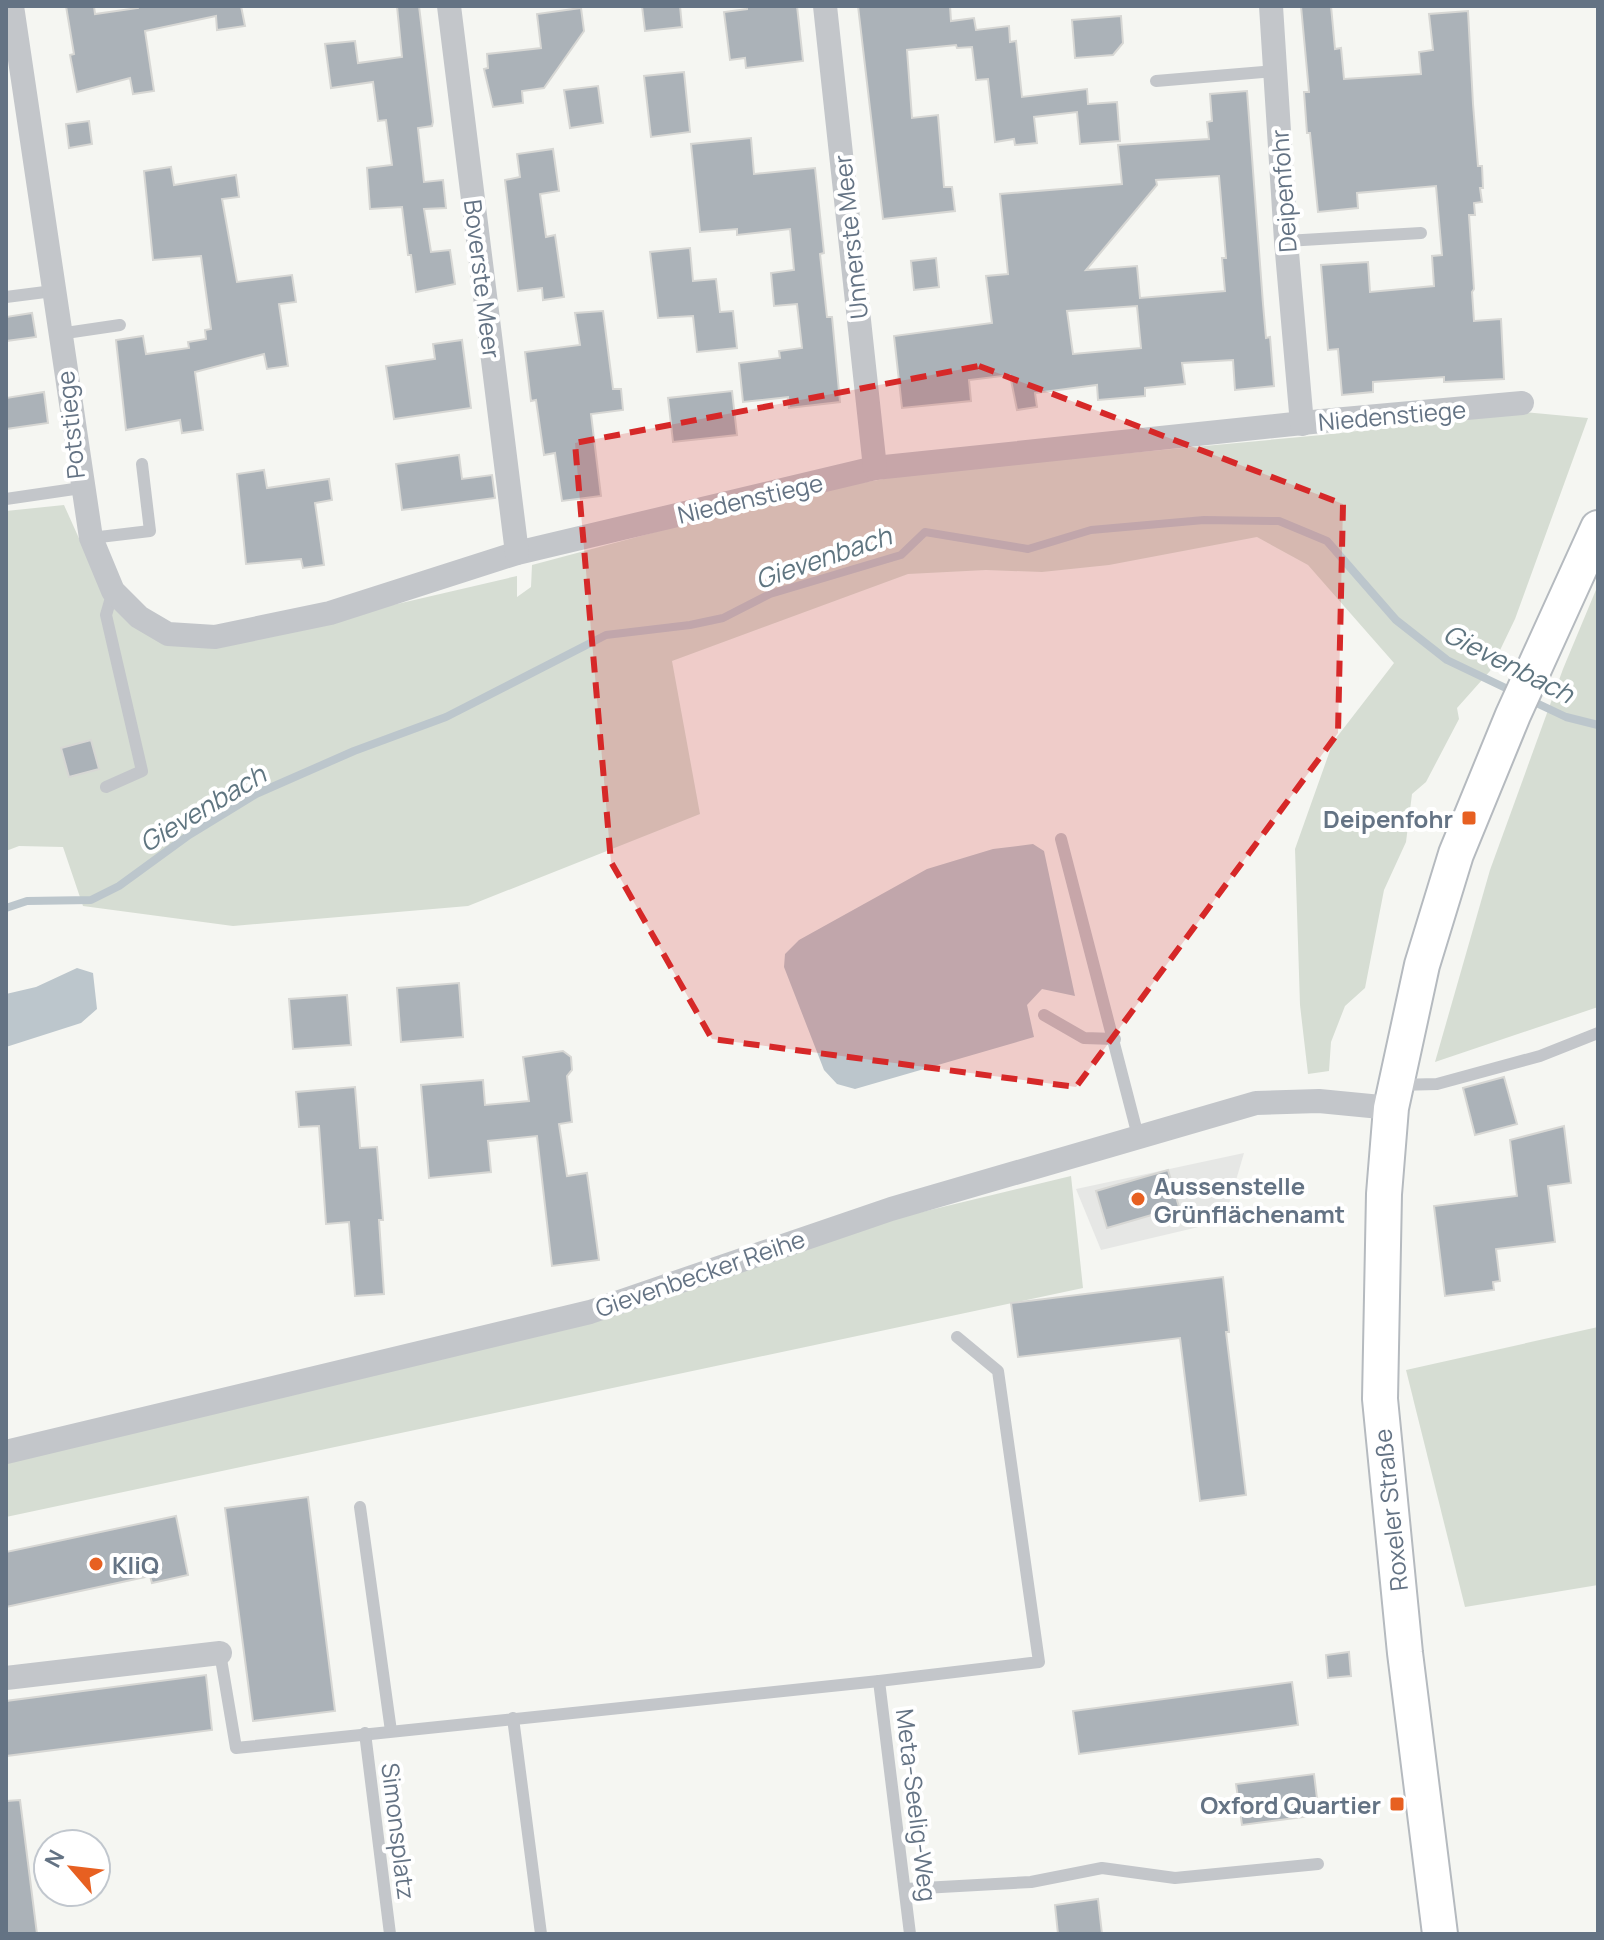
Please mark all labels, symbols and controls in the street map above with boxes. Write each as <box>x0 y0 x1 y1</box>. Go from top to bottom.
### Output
street label: Deipenfohr <box>1262 128 1304 254</box>
street label: Unnerste Meer <box>825 153 875 321</box>
street label: Boverste Meer <box>457 198 509 361</box>
street label: Potstiege <box>48 369 92 481</box>
street label: Niedenstiege <box>1317 392 1467 438</box>
street label: Niedenstiege <box>674 465 826 531</box>
water label: Gievenbach <box>750 516 897 597</box>
water label: Gievenbach <box>1438 615 1582 712</box>
water label: Gievenbach <box>132 755 273 860</box>
place label: Deipenfohr <box>1323 802 1453 835</box>
marker: Deipenfohr <box>1460 809 1478 827</box>
place label: Aussenstelle Grünflächenamt <box>1154 1169 1345 1230</box>
marker: Aussenstelle Grünflächenamt <box>1129 1190 1147 1208</box>
street label: Gievenbecker Reihe <box>591 1222 809 1324</box>
street label: Roxeler Straße <box>1365 1427 1415 1593</box>
place label: KliQ <box>112 1548 159 1581</box>
marker: KliQ <box>87 1555 105 1573</box>
street label: Meta-Seelig-Weg <box>889 1707 945 1903</box>
street label: Simonsplatz <box>374 1761 424 1901</box>
place label: Oxford Quartier <box>1200 1788 1381 1821</box>
marker: Oxford Quartier <box>1388 1795 1406 1813</box>
north arrow <box>32 1828 112 1908</box>
text: N <box>37 1845 71 1873</box>

